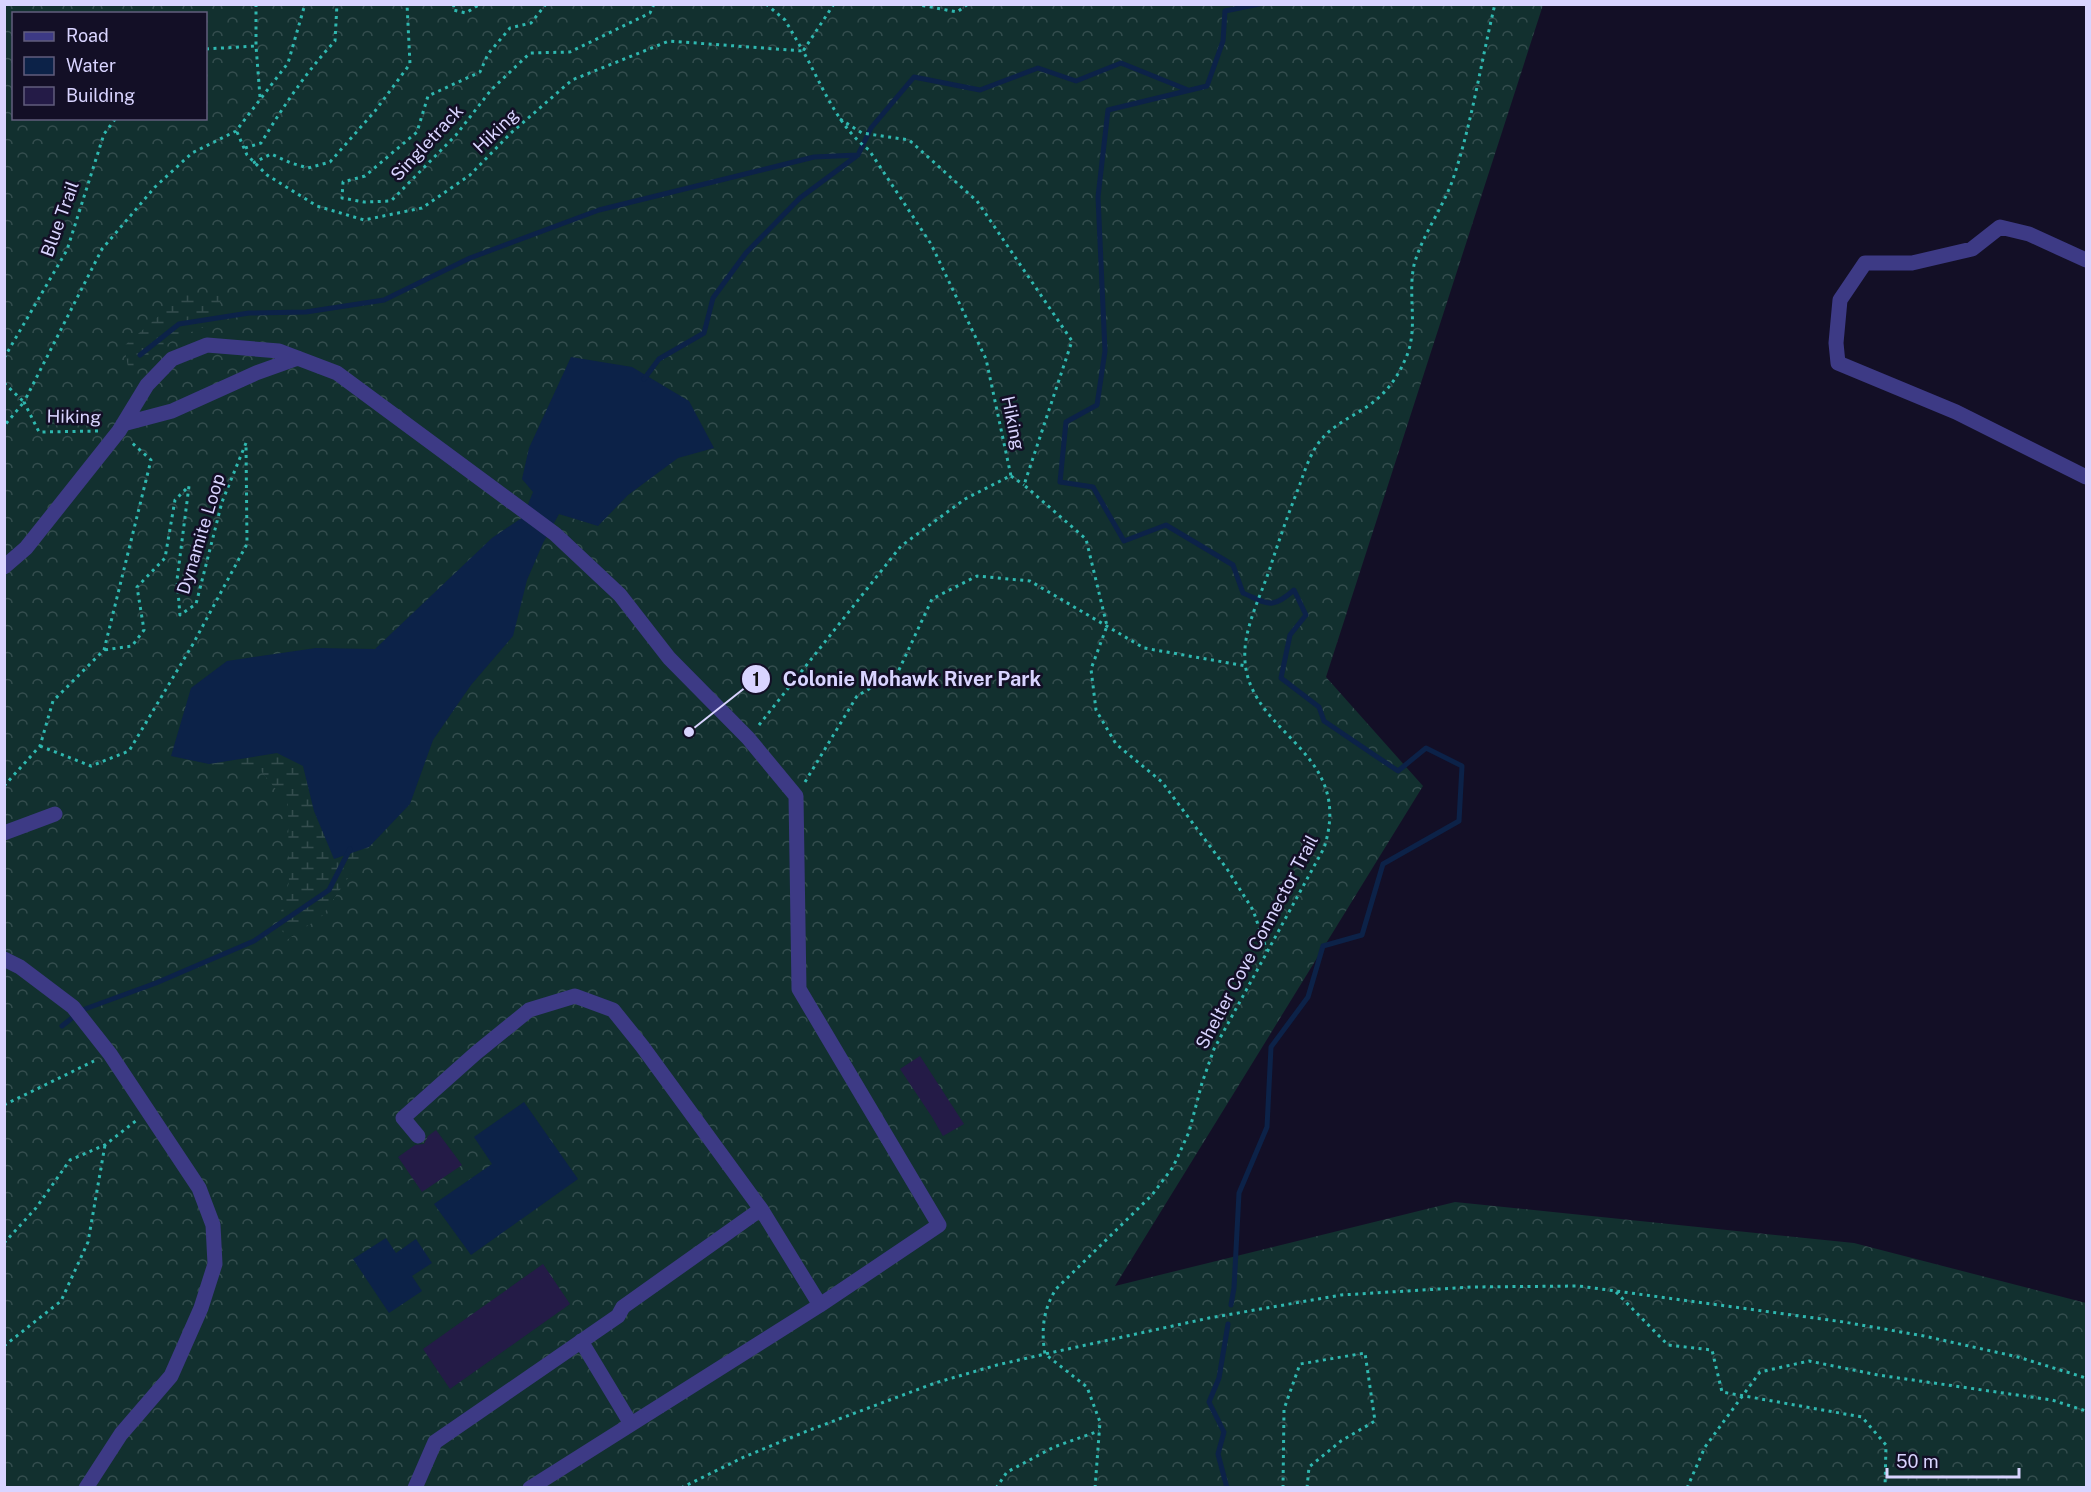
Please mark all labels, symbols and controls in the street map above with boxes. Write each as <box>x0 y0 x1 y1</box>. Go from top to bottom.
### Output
legend <box>12 12 207 120</box>
text: Road <box>66 25 109 46</box>
text: Water <box>66 55 116 76</box>
text: Building <box>66 85 135 106</box>
street label: Singletrack <box>386 100 467 185</box>
street label: Hiking <box>469 104 523 157</box>
street label: Blue Trail <box>36 178 83 260</box>
street label: Hiking <box>998 394 1029 452</box>
street label: Hiking <box>47 406 102 427</box>
street label: Dynamite Loop <box>172 471 229 597</box>
callout: Colonie Mohawk River Park <box>741 660 1053 698</box>
text: Colonie Mohawk River Park <box>783 667 1042 691</box>
text: 1 <box>752 669 760 690</box>
street label: Shelter Cove Connector Trail <box>1191 831 1322 1052</box>
scale bar <box>1887 1441 2019 1479</box>
text: 50 m <box>1896 1451 1939 1472</box>

